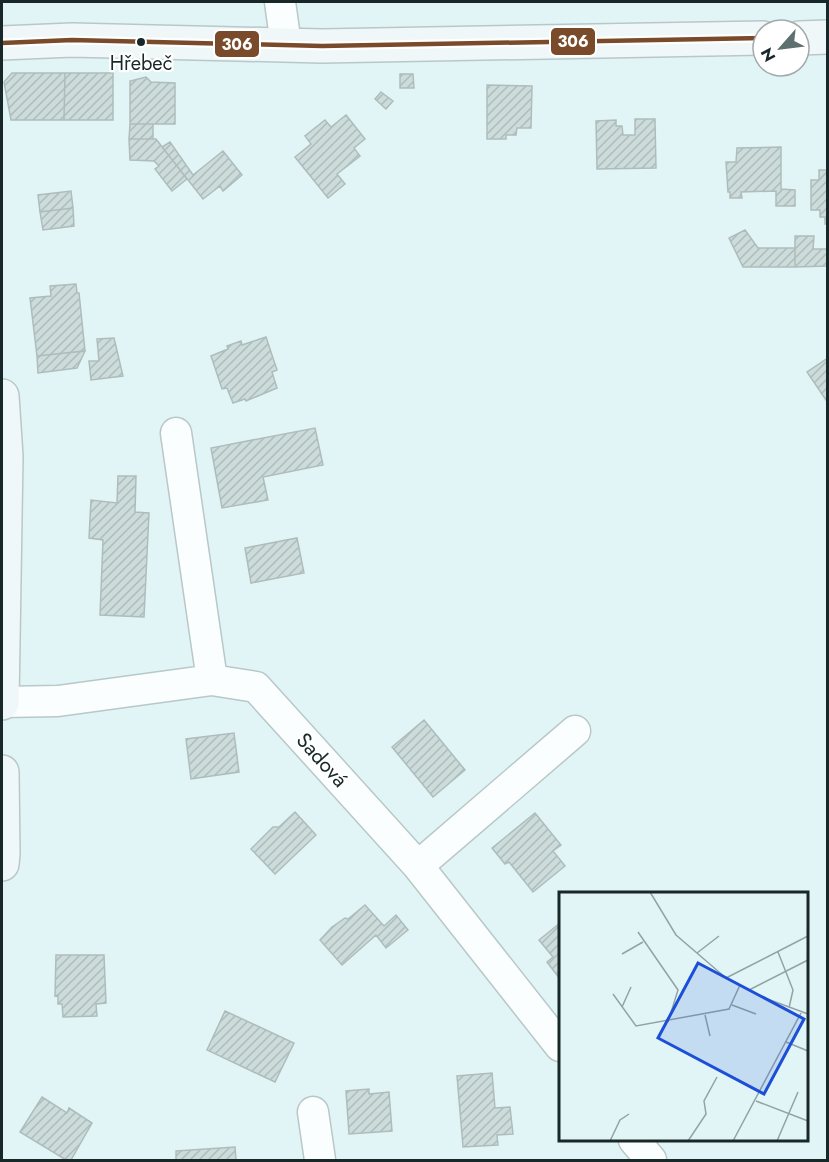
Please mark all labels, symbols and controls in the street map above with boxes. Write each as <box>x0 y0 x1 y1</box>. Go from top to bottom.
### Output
north arrow <box>751 18 811 78</box>
line badge: 306 <box>550 27 596 56</box>
line badge: 306 <box>214 30 260 58</box>
text: 306 <box>557 30 589 53</box>
text: 306 <box>221 33 253 56</box>
marker: Hřebeč <box>135 36 147 48</box>
text: N <box>755 44 781 66</box>
place label: Hřebeč <box>110 49 172 78</box>
street label: Sadová <box>289 726 355 794</box>
inset map <box>559 892 808 1141</box>

